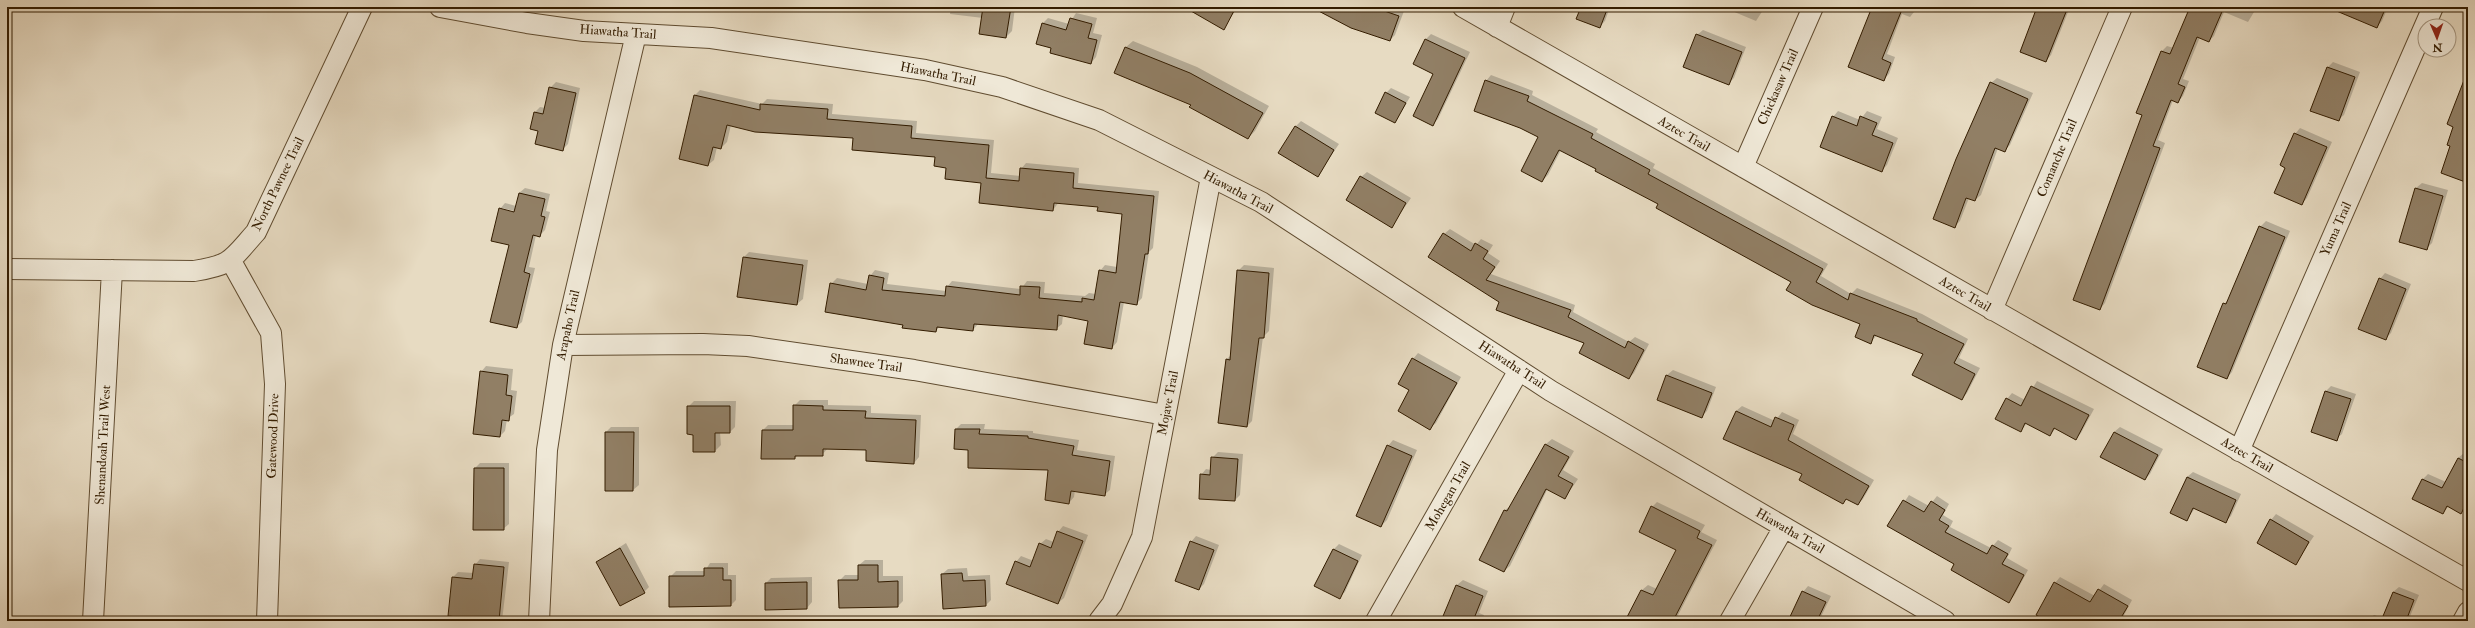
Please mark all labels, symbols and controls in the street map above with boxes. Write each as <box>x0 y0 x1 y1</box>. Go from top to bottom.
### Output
north arrow <box>2417 18 2457 58</box>
street label: Hiawatha Trail <box>579 21 658 43</box>
text: N <box>2431 41 2443 54</box>
street label: Chickasaw Trail <box>1754 46 1802 128</box>
street label: Hiawatha Trail <box>899 59 978 89</box>
street label: Aztec Trail <box>1654 112 1713 156</box>
street label: Comanche Trail <box>2033 116 2081 199</box>
street label: North Pawnee Trail <box>248 134 308 233</box>
street label: Hiawatha Trail <box>1200 167 1276 217</box>
street label: Yuma Trail <box>2317 199 2355 259</box>
street label: Aztec Trail <box>1935 272 1994 316</box>
street label: Arapaho Trail <box>553 288 584 363</box>
street label: Hiawatha Trail <box>1475 337 1549 393</box>
street label: Shawnee Trail <box>829 350 904 376</box>
street label: Mojave Trail <box>1154 369 1182 437</box>
street label: Shenandoah Trail West <box>92 385 114 505</box>
street label: Gatewood Drive <box>264 393 283 479</box>
street label: Aztec Trail <box>2217 433 2276 477</box>
street label: Mohegan Trail <box>1422 458 1475 533</box>
street label: Hiawatha Trail <box>1753 505 1828 558</box>

